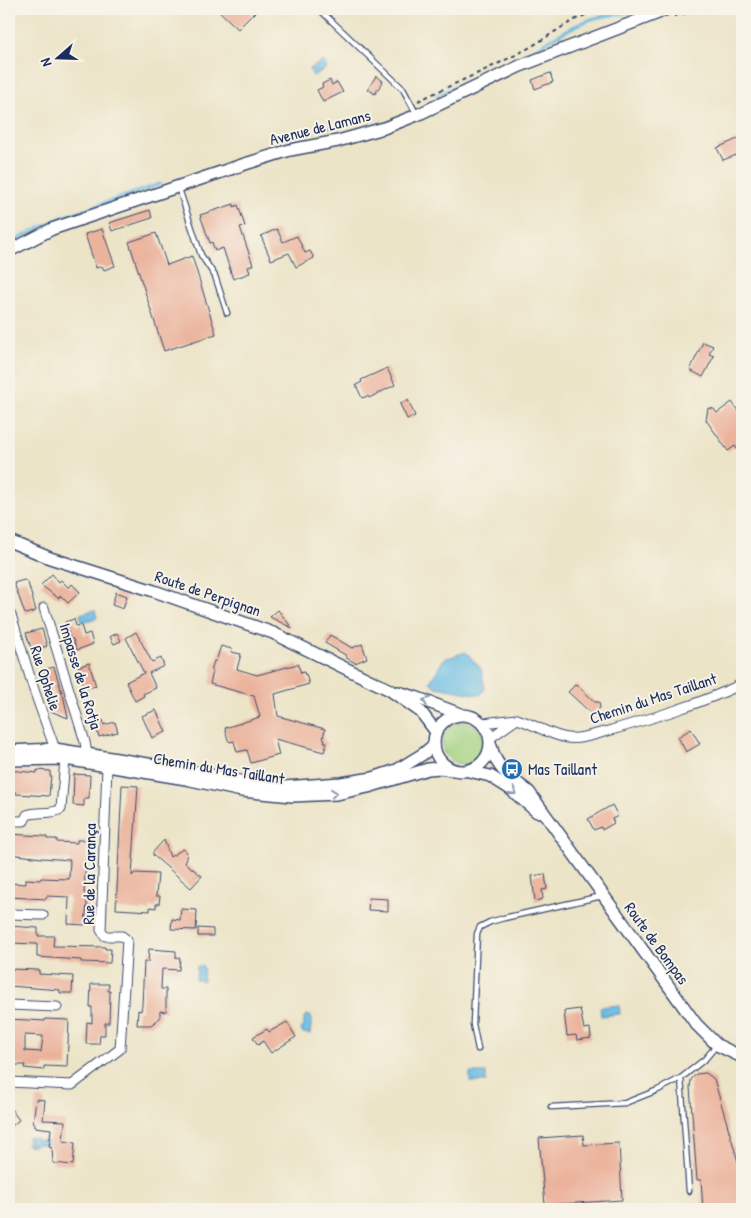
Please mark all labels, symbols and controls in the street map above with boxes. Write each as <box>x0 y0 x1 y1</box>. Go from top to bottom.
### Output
north arrow <box>32 32 82 82</box>
text: N <box>35 55 56 69</box>
street label: Avenue de Lamans <box>267 104 373 150</box>
street label: Route de Perpignan <box>152 565 264 621</box>
street label: Impasse de la Rotja <box>54 620 108 732</box>
street label: Rue Ophelie <box>25 643 67 714</box>
street label: Chemin du Mas Taillant <box>587 667 720 729</box>
one-way arrow <box>422 697 431 707</box>
street label: Chemin du Mas Taillant <box>152 747 287 789</box>
bus stop icon: Mas Taillant <box>500 757 524 781</box>
place label: Mas Taillant <box>528 758 597 780</box>
one-way arrow <box>507 786 516 794</box>
one-way arrow <box>331 788 339 799</box>
street label: Rue de la Carança <box>77 823 101 925</box>
street label: Route de Bompas <box>620 897 694 989</box>

